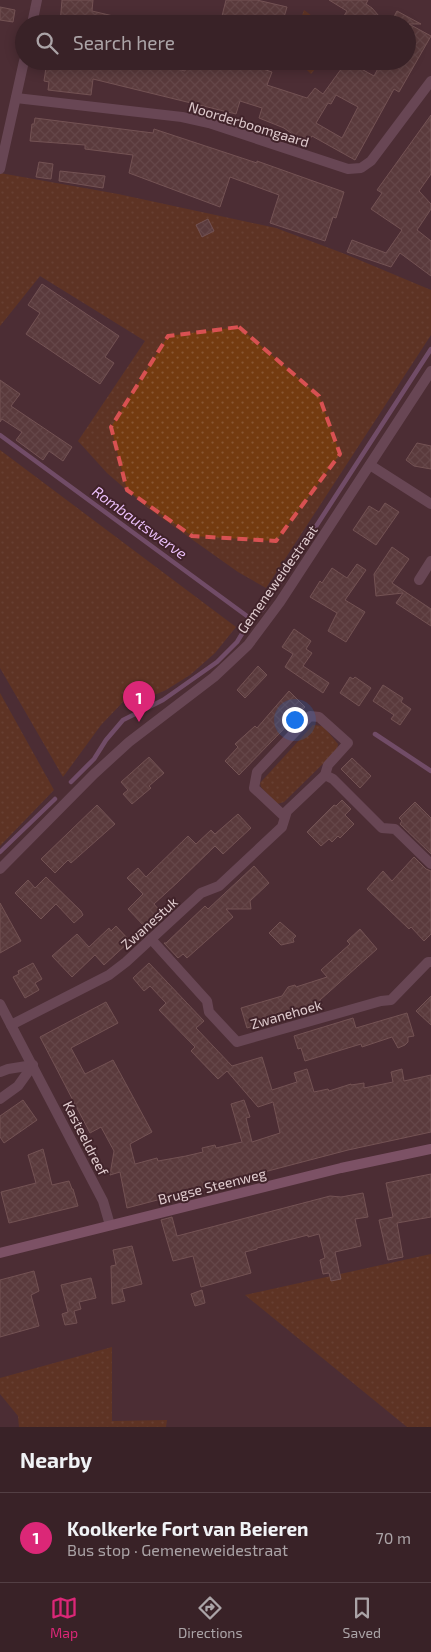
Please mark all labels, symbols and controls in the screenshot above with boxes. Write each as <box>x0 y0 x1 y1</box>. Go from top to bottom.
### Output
search box <box>15 15 416 70</box>
icon: search <box>33 29 61 57</box>
text: Search here <box>73 31 175 54</box>
street label: Noorderboomgaard <box>187 98 311 150</box>
water label: Rombautswerve <box>89 482 191 562</box>
street label: Gemeneweidestraat <box>233 521 321 637</box>
pin: 1 <box>123 681 155 722</box>
your location <box>282 707 308 733</box>
street label: Zwanestuk <box>117 893 181 953</box>
street label: Zwanehoek <box>248 996 324 1032</box>
street label: Kasteeldreef <box>60 1098 112 1179</box>
street label: Brugse Steenweg <box>156 1164 268 1208</box>
text: Nearby <box>20 1447 92 1472</box>
text: Koolkerke Fort van Beieren <box>67 1517 309 1540</box>
text: 1 <box>33 1528 39 1547</box>
text: 70 m <box>376 1528 411 1547</box>
text: Bus stop · Gemeneweidestraat <box>67 1540 288 1559</box>
tab: Map <box>50 1594 78 1641</box>
tab: Directions <box>178 1594 243 1641</box>
tab: Saved <box>343 1594 381 1641</box>

